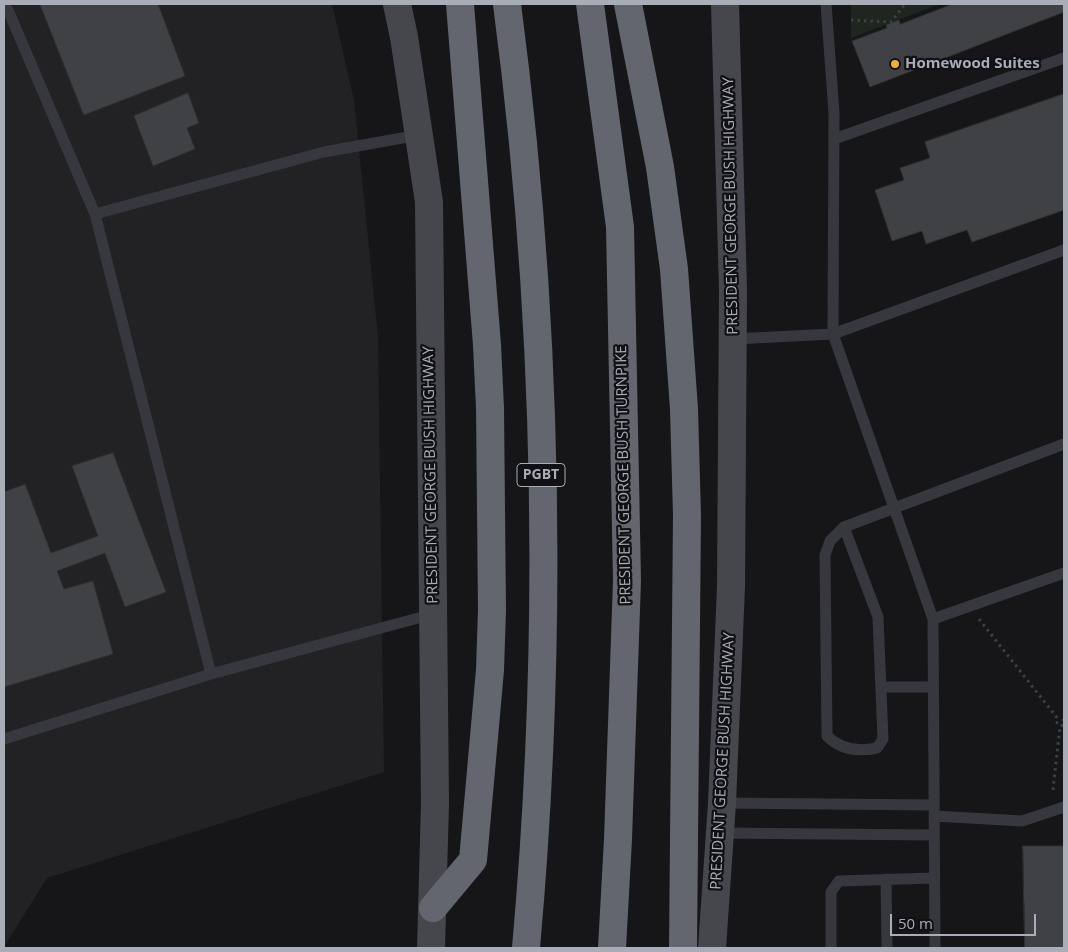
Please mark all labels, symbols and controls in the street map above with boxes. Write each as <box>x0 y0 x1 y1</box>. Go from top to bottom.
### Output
place label: Homewood Suites <box>905 55 1040 73</box>
marker: Homewood Suites <box>889 58 901 70</box>
street label: PRESIDENT GEORGE BUSH HIGHWAY <box>720 77 742 335</box>
street label: PRESIDENT GEORGE BUSH TURNPIKE <box>613 345 635 605</box>
street label: PRESIDENT GEORGE BUSH HIGHWAY <box>420 346 442 604</box>
road number: PGBT <box>517 464 565 486</box>
street label: PRESIDENT GEORGE BUSH HIGHWAY <box>707 632 739 890</box>
scale bar <box>893 904 1039 936</box>
text: 50 m <box>898 913 933 933</box>

